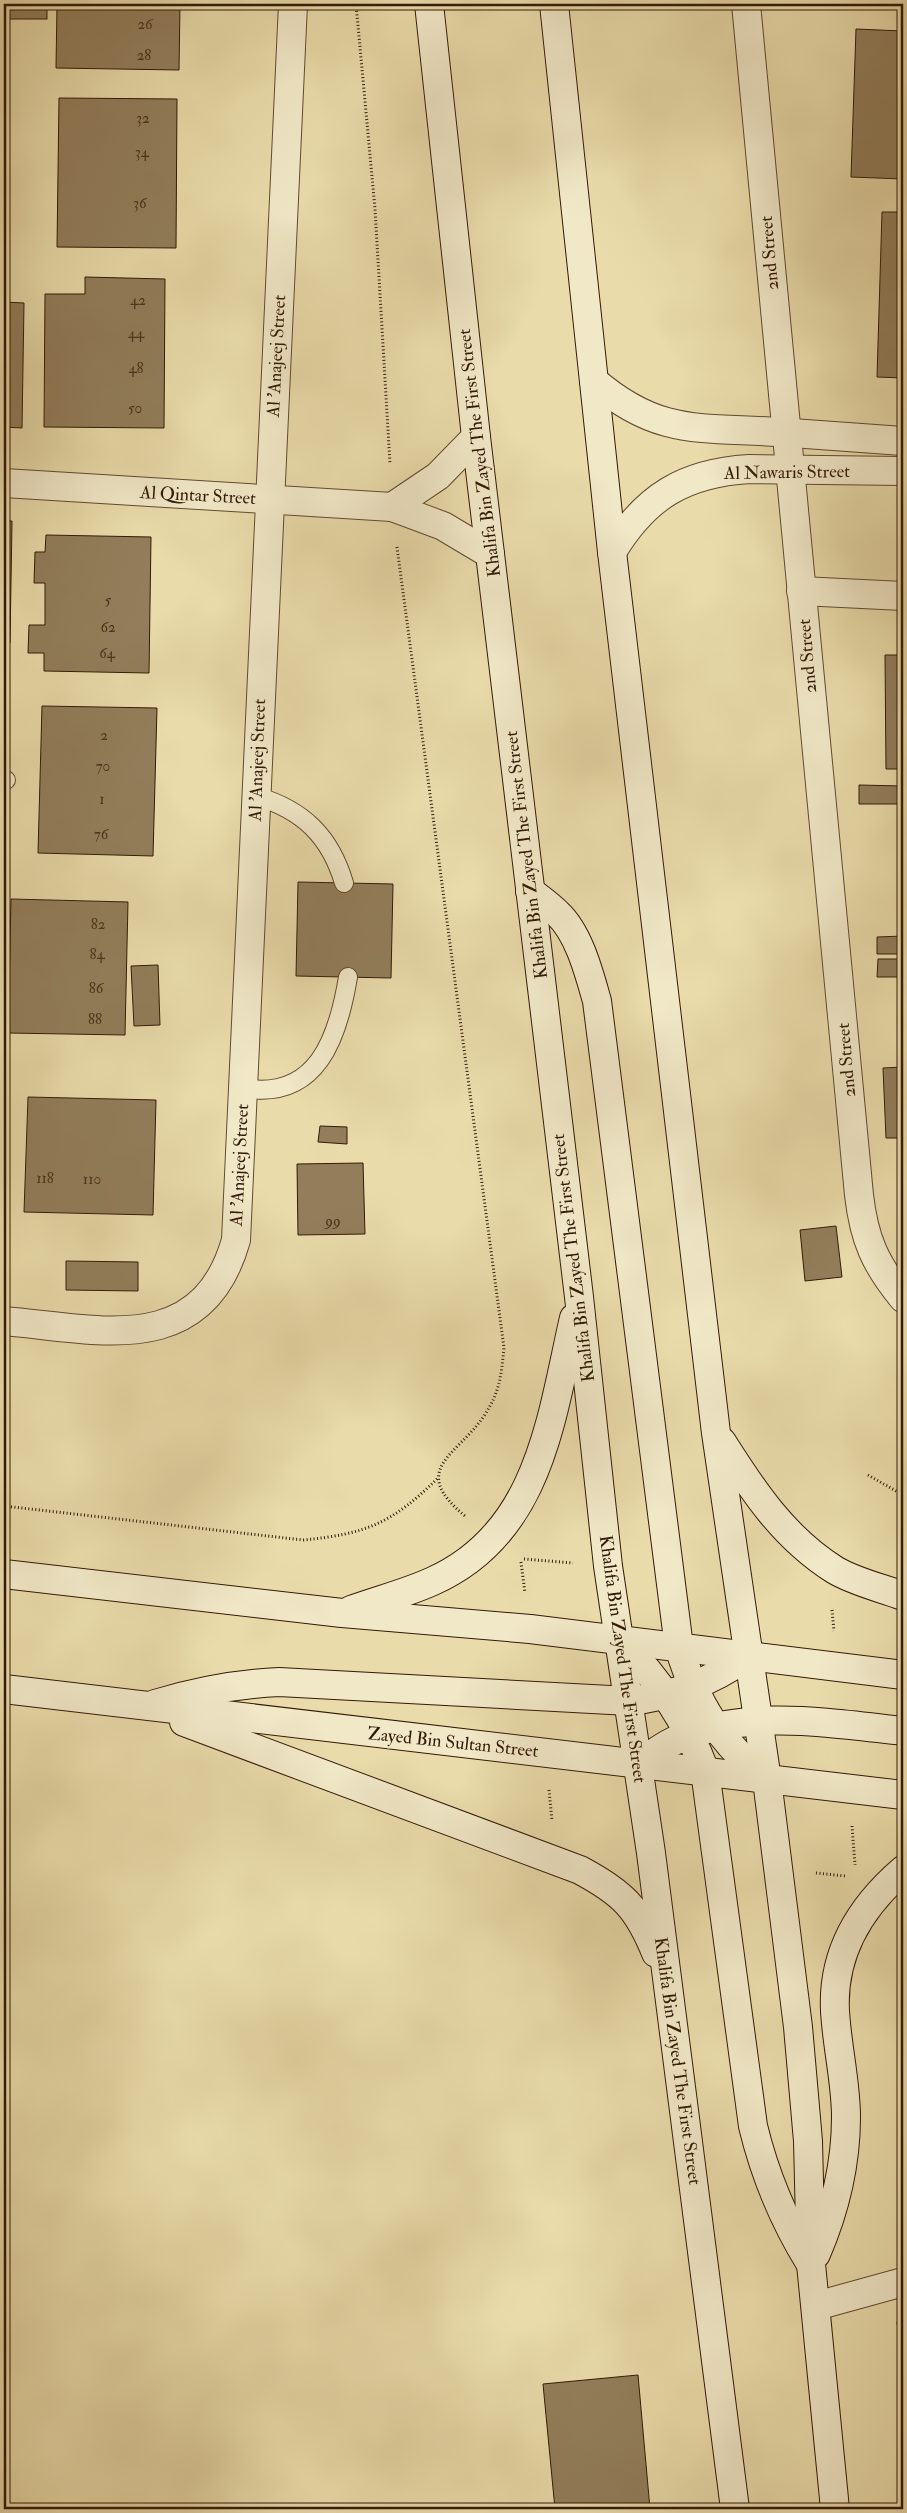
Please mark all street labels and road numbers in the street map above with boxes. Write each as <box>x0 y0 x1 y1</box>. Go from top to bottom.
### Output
street label: 2nd Street <box>755 215 784 291</box>
street label: Al 'Anajeej Street <box>262 294 291 419</box>
street label: Khalifa Bin Zayed The First Street <box>453 327 506 578</box>
street label: Al Nawaris Street <box>723 460 850 485</box>
street label: Al Qintar Street <box>138 481 257 510</box>
street label: 2nd Street <box>793 618 822 694</box>
street label: Al 'Anajeej Street <box>244 698 271 823</box>
street label: Khalifa Bin Zayed The First Street <box>500 729 553 980</box>
street label: 2nd Street <box>832 1022 861 1098</box>
street label: Al 'Anajeej Street <box>225 1103 254 1228</box>
street label: Khalifa Bin Zayed The First Street <box>547 1132 600 1383</box>
street label: Khalifa Bin Zayed The First Street <box>594 1534 651 1785</box>
street label: Zayed Bin Sultan Street <box>366 1722 540 1763</box>
street label: Khalifa Bin Zayed The First Street <box>649 1936 706 2187</box>

